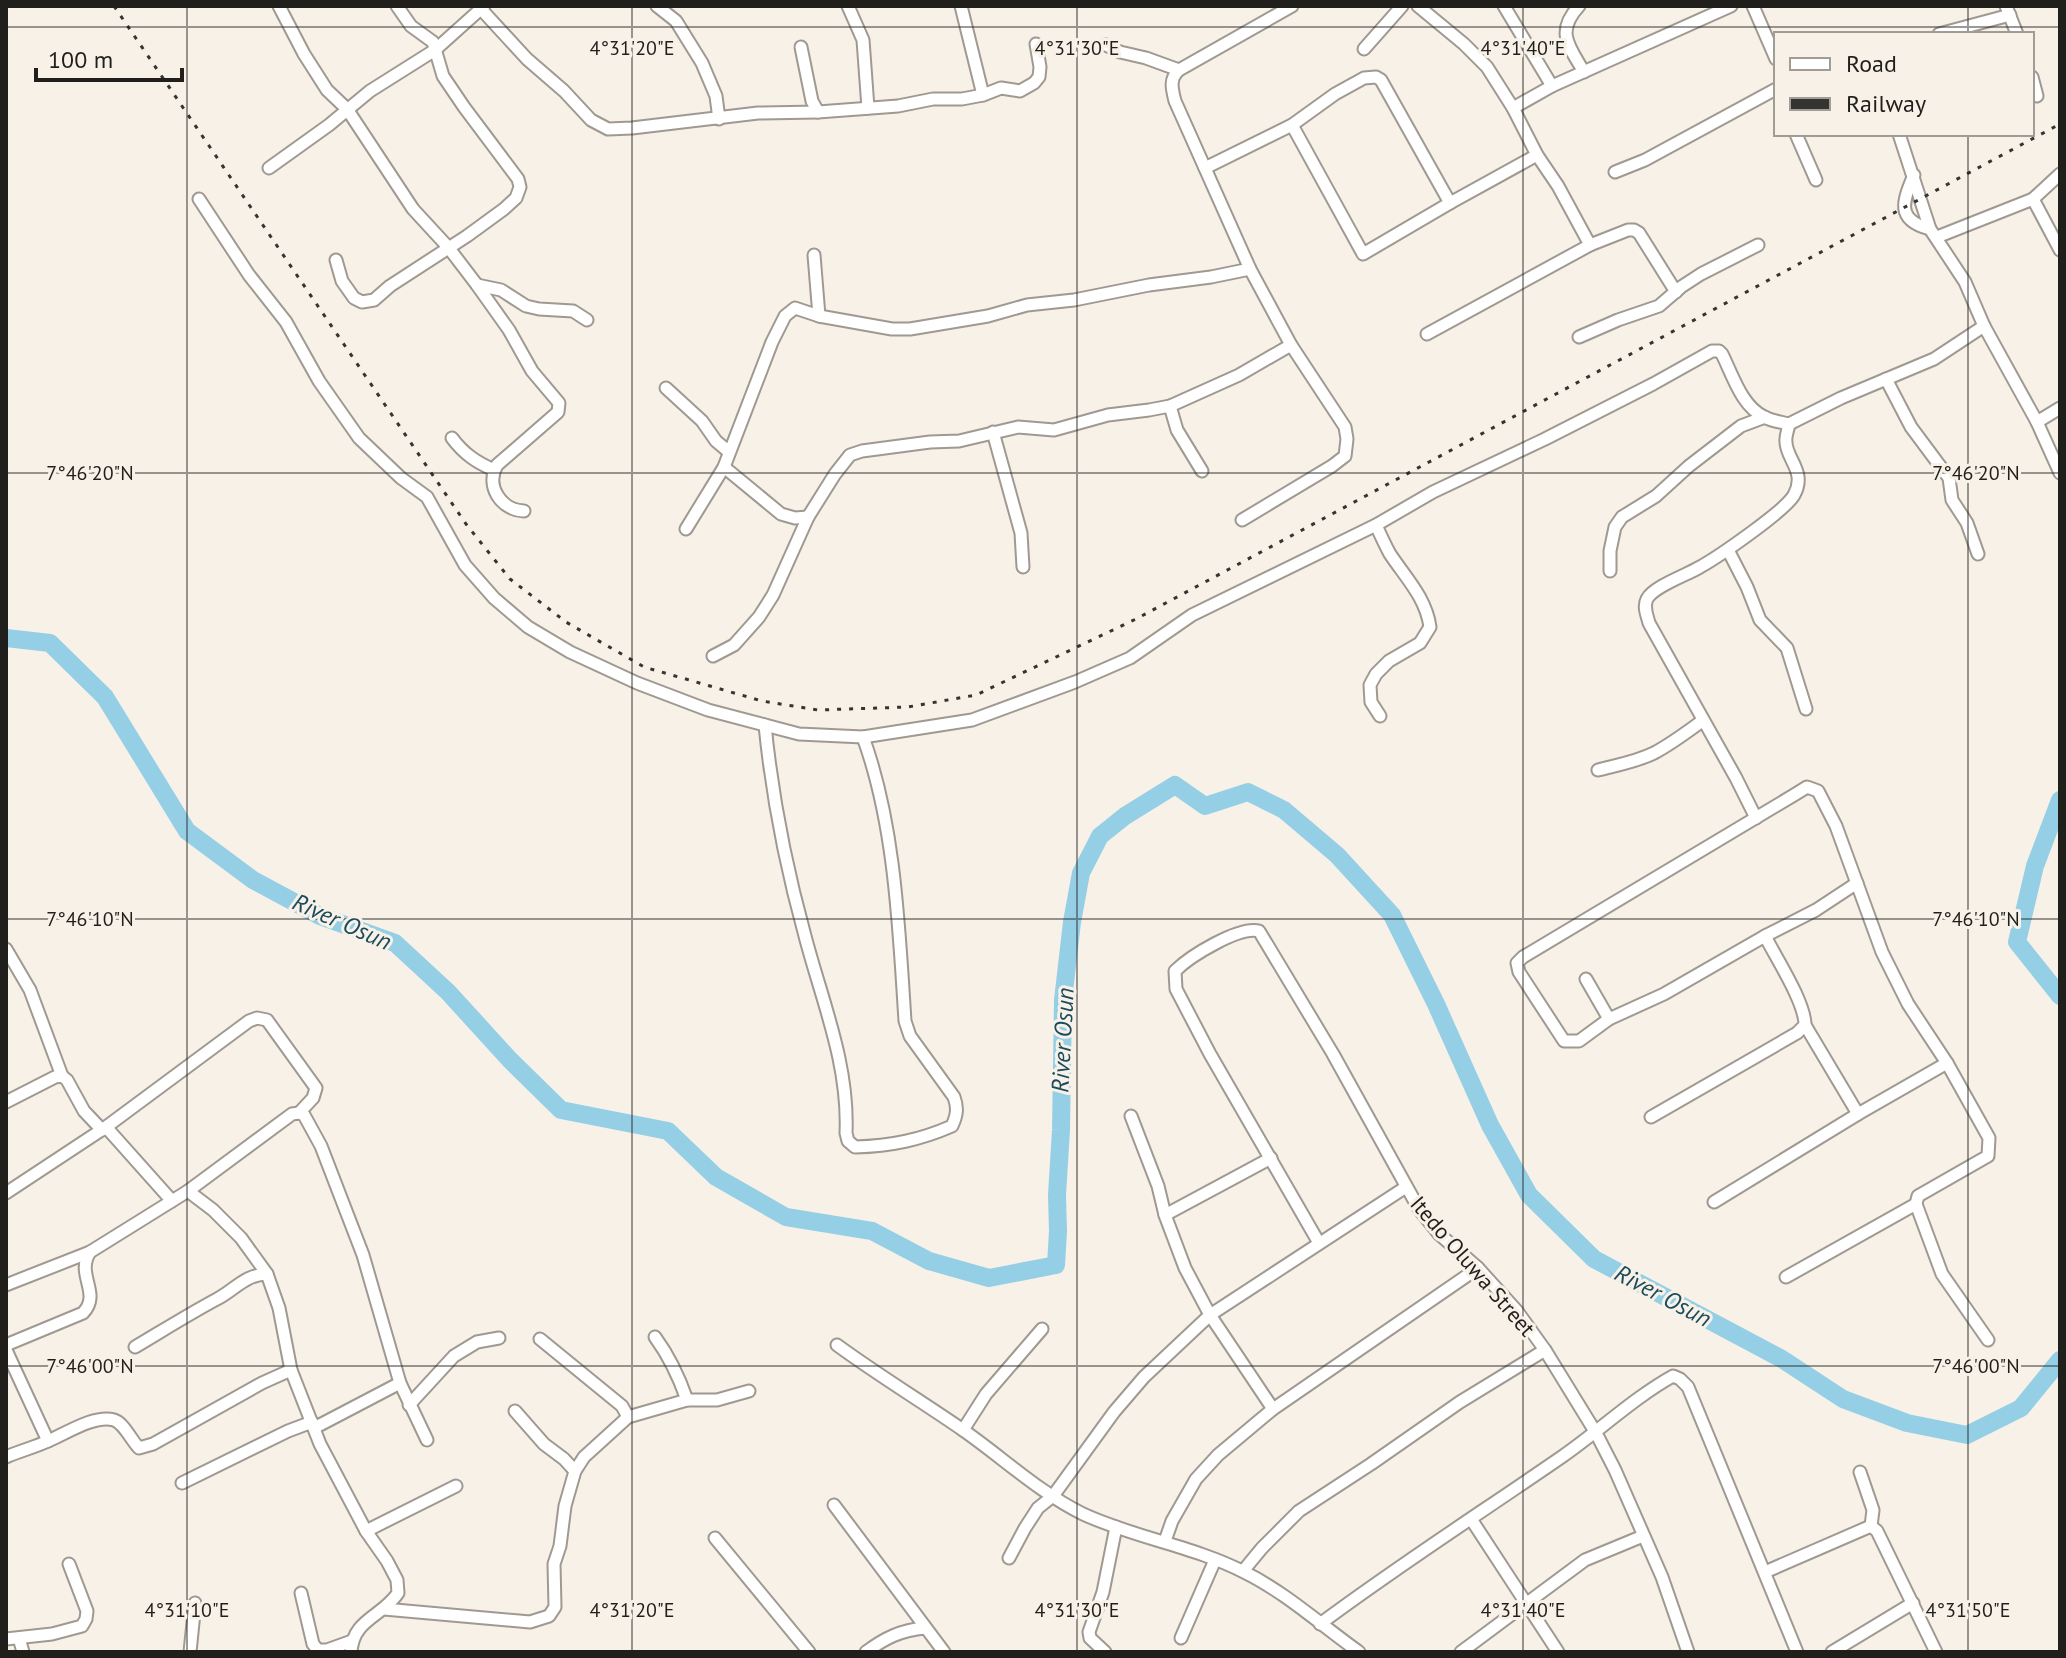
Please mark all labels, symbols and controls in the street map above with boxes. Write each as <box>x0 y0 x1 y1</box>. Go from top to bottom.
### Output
scale bar <box>36 32 182 82</box>
legend <box>1774 32 2034 136</box>
text: 4°31'20"E <box>590 35 674 61</box>
text: 4°31'30"E <box>1035 35 1119 61</box>
text: 4°31'40"E <box>1481 35 1565 61</box>
text: 100 m <box>48 44 113 75</box>
text: Road <box>1846 48 1897 79</box>
text: Railway <box>1846 88 1926 119</box>
text: 7°46'20"N <box>46 460 134 486</box>
text: 7°46'20"N <box>1932 460 2020 486</box>
water label: River Osun <box>288 886 396 957</box>
text: 7°46'10"N <box>46 906 134 932</box>
text: 7°46'10"N <box>1932 906 2020 932</box>
water label: River Osun <box>1044 987 1081 1093</box>
street label: Itedo Oluwa Street <box>1404 1190 1542 1342</box>
water label: River Osun <box>1610 1257 1717 1334</box>
text: 7°46'00"N <box>46 1353 134 1379</box>
text: 7°46'00"N <box>1932 1353 2020 1379</box>
text: 4°31'10"E <box>145 1597 229 1623</box>
text: 4°31'20"E <box>590 1597 674 1623</box>
text: 4°31'30"E <box>1035 1597 1119 1623</box>
text: 4°31'40"E <box>1481 1597 1565 1623</box>
text: 4°31'50"E <box>1926 1597 2010 1623</box>

